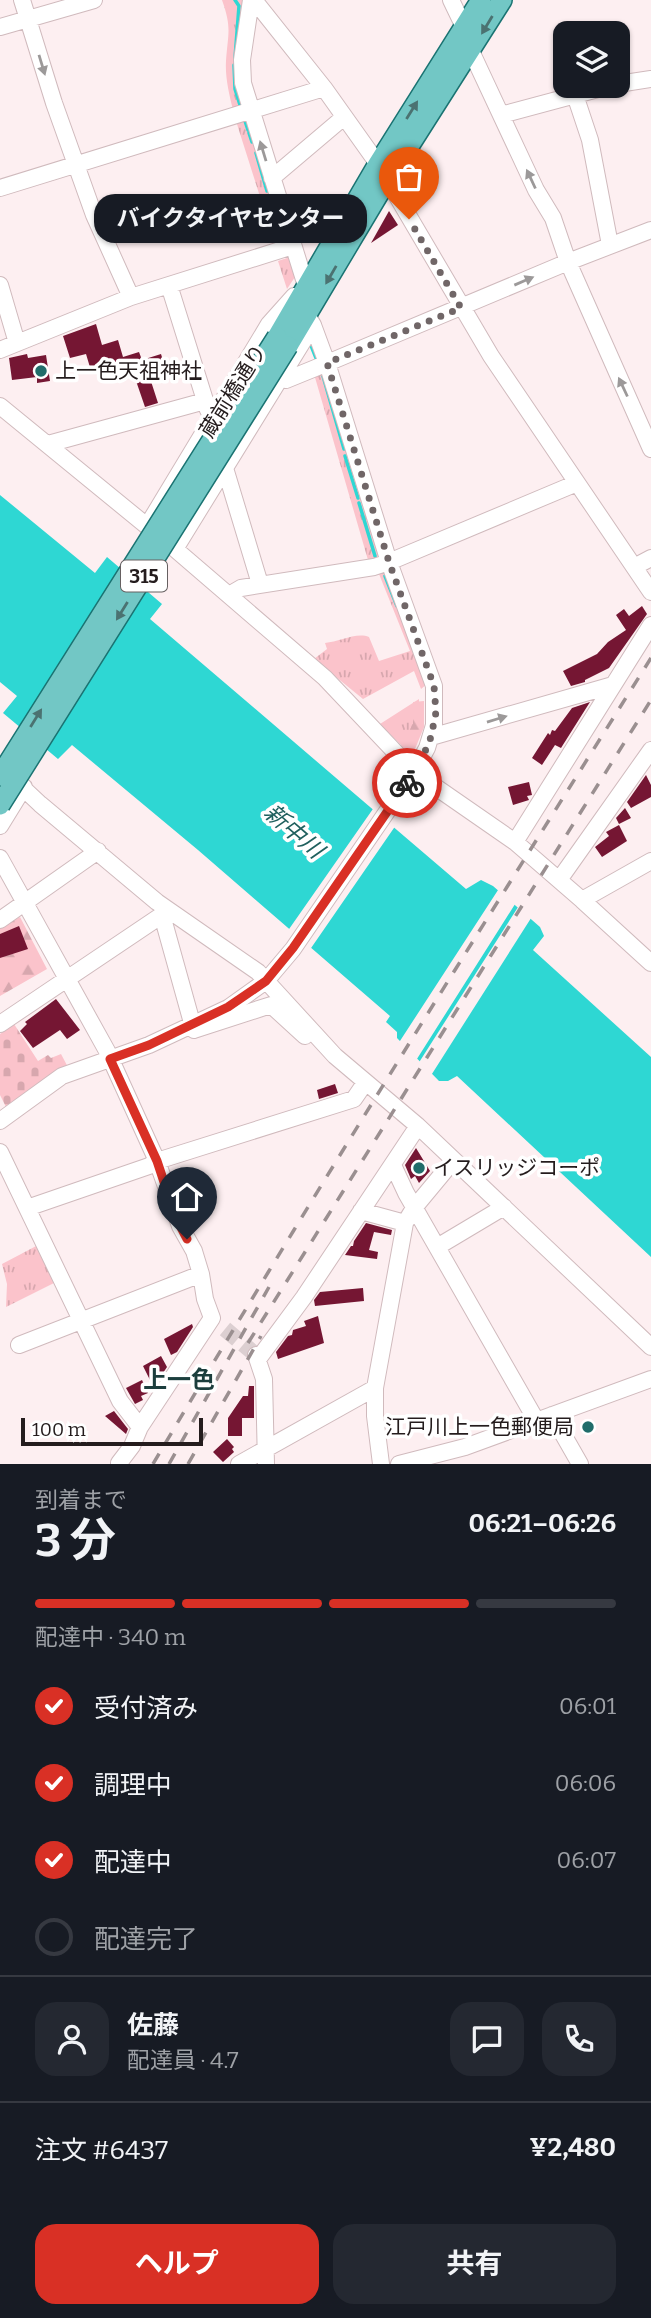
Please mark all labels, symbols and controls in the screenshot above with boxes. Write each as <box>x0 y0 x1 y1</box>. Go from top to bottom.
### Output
one-way arrow <box>480 16 493 35</box>
map controls <box>553 21 630 98</box>
button: layers <box>553 21 630 98</box>
one-way arrow <box>38 55 48 76</box>
one-way arrow <box>405 101 419 119</box>
one-way arrow <box>258 140 268 161</box>
pin <box>379 147 439 219</box>
icon: bag <box>390 158 428 196</box>
one-way arrow <box>525 169 537 189</box>
callout: バイクタイヤセンター <box>94 194 367 244</box>
text: バイクタイヤセンター <box>117 204 344 232</box>
one-way arrow <box>325 265 337 285</box>
one-way arrow <box>514 275 534 287</box>
street label: 蔵前橋通り <box>194 340 272 442</box>
place label: 上一色天祖神社 <box>55 358 202 384</box>
marker: 上一色天祖神社 <box>33 363 49 379</box>
one-way arrow <box>617 376 628 397</box>
road number: 315 <box>121 561 167 592</box>
one-way arrow <box>116 602 129 621</box>
one-way arrow <box>30 708 43 728</box>
one-way arrow <box>486 714 507 724</box>
courier <box>372 748 442 818</box>
icon: bike <box>388 764 426 802</box>
water label: 新中川 <box>259 798 331 866</box>
place label: イスリッジコーポ <box>433 1155 600 1181</box>
marker: イスリッジコーポ <box>411 1160 427 1176</box>
pin <box>157 1167 217 1239</box>
icon: home <box>168 1178 206 1216</box>
district label: 上一色 <box>143 1366 215 1394</box>
place label: 江戸川上一色郵便局 <box>385 1414 574 1440</box>
scale bar <box>21 1415 203 1447</box>
text: 100 m <box>32 1418 86 1441</box>
marker: 江戸川上一色郵便局 <box>580 1419 596 1435</box>
text: 到着まで <box>35 1486 127 1514</box>
text: 06:21–06:26 <box>469 1508 616 1539</box>
text: 3 分 <box>35 1513 116 1568</box>
text: 配達中 · 340 m <box>35 1623 186 1651</box>
icon: check <box>35 1687 73 1725</box>
text: 06:01 <box>559 1692 616 1720</box>
text: 受付済み <box>94 1693 198 1724</box>
icon: check <box>35 1764 73 1802</box>
text: 06:06 <box>555 1769 616 1797</box>
text: 調理中 <box>94 1770 172 1801</box>
icon: check <box>35 1841 73 1879</box>
text: 06:07 <box>557 1846 616 1874</box>
text: 配達中 <box>94 1847 172 1878</box>
text: 配達完了 <box>94 1924 198 1955</box>
button: person <box>35 2002 109 2076</box>
button: chat <box>450 2002 524 2076</box>
button: phone <box>542 2002 616 2076</box>
text: 佐藤 <box>127 2010 179 2041</box>
text: 配達員 · 4.7 <box>127 2046 239 2074</box>
text: ¥2,480 <box>529 2132 616 2163</box>
text: 注文 #6437 <box>35 2135 168 2166</box>
button: ヘルプ <box>35 2224 319 2304</box>
button: 共有 <box>333 2224 616 2304</box>

